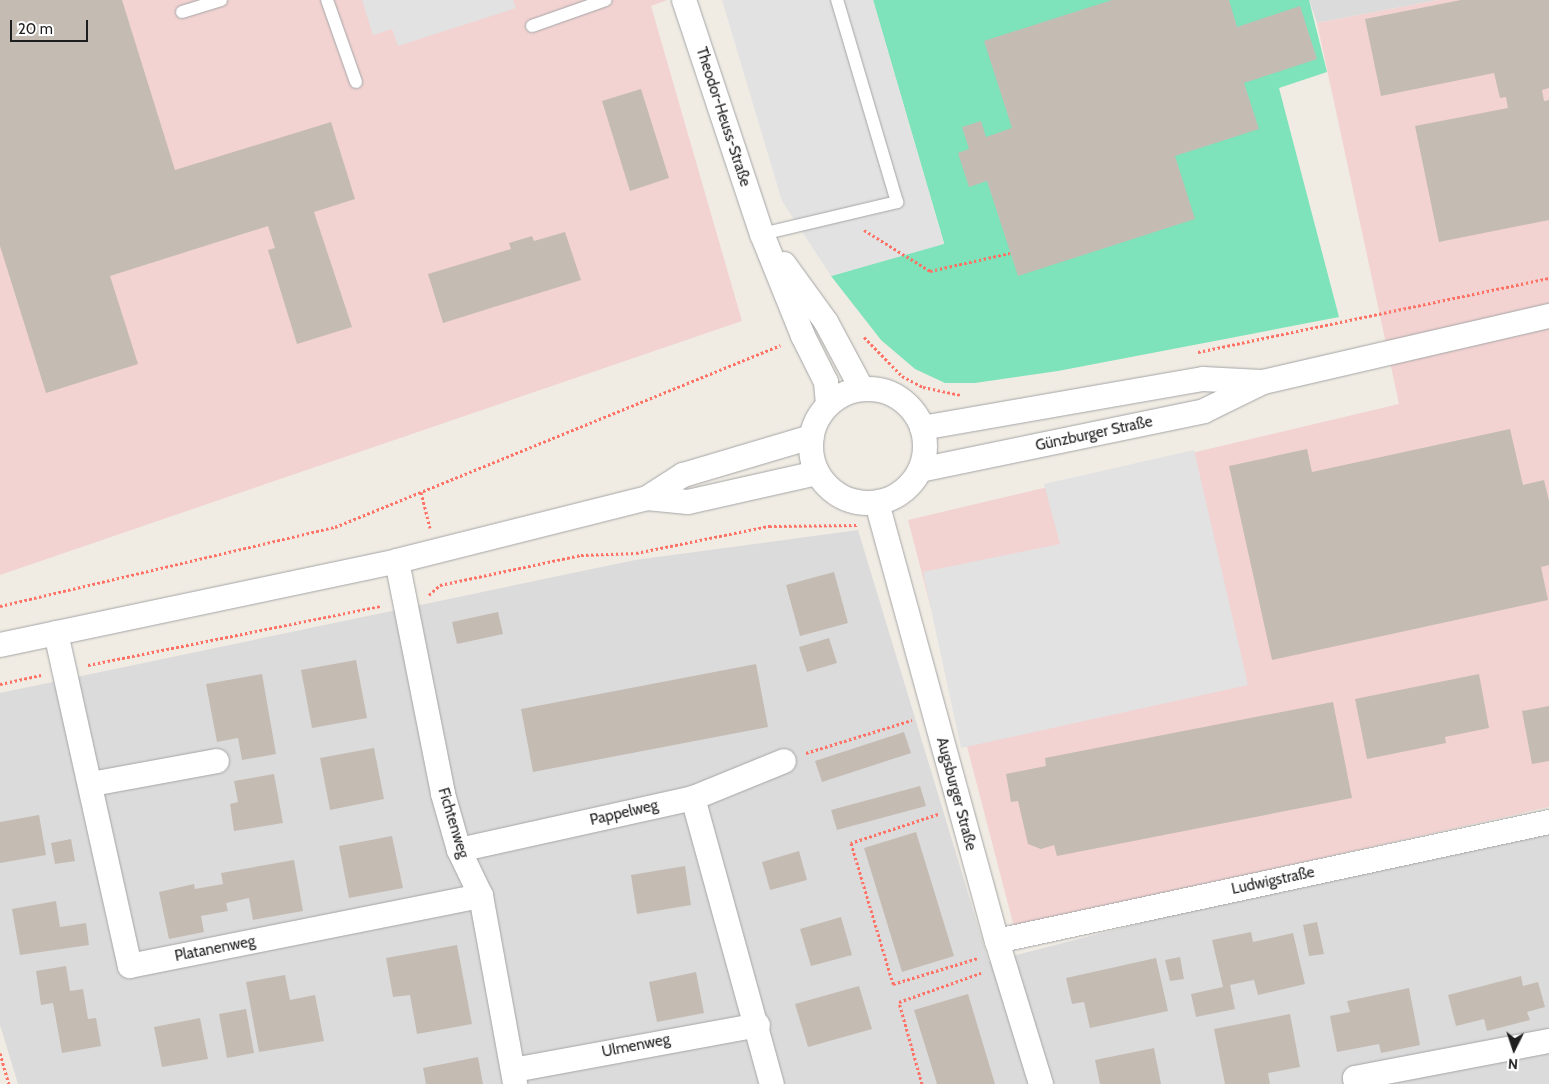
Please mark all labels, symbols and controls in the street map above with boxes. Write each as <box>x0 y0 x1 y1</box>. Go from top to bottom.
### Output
scale bar <box>12 10 90 42</box>
text: 20 m <box>18 20 53 38</box>
street label: Theodor-Heuss-Straße <box>692 45 754 189</box>
street label: Günzburger Straße <box>1034 413 1154 455</box>
street label: Augsburger Straße <box>932 735 980 853</box>
street label: Fichtenweg <box>434 786 472 860</box>
street label: Pappelweg <box>588 796 660 830</box>
street label: Ludwigstraße <box>1230 863 1316 899</box>
street label: Platanenweg <box>173 932 257 966</box>
north arrow <box>1489 1024 1539 1074</box>
street label: Ulmenweg <box>600 1031 672 1061</box>
text: N <box>1507 1055 1519 1073</box>

